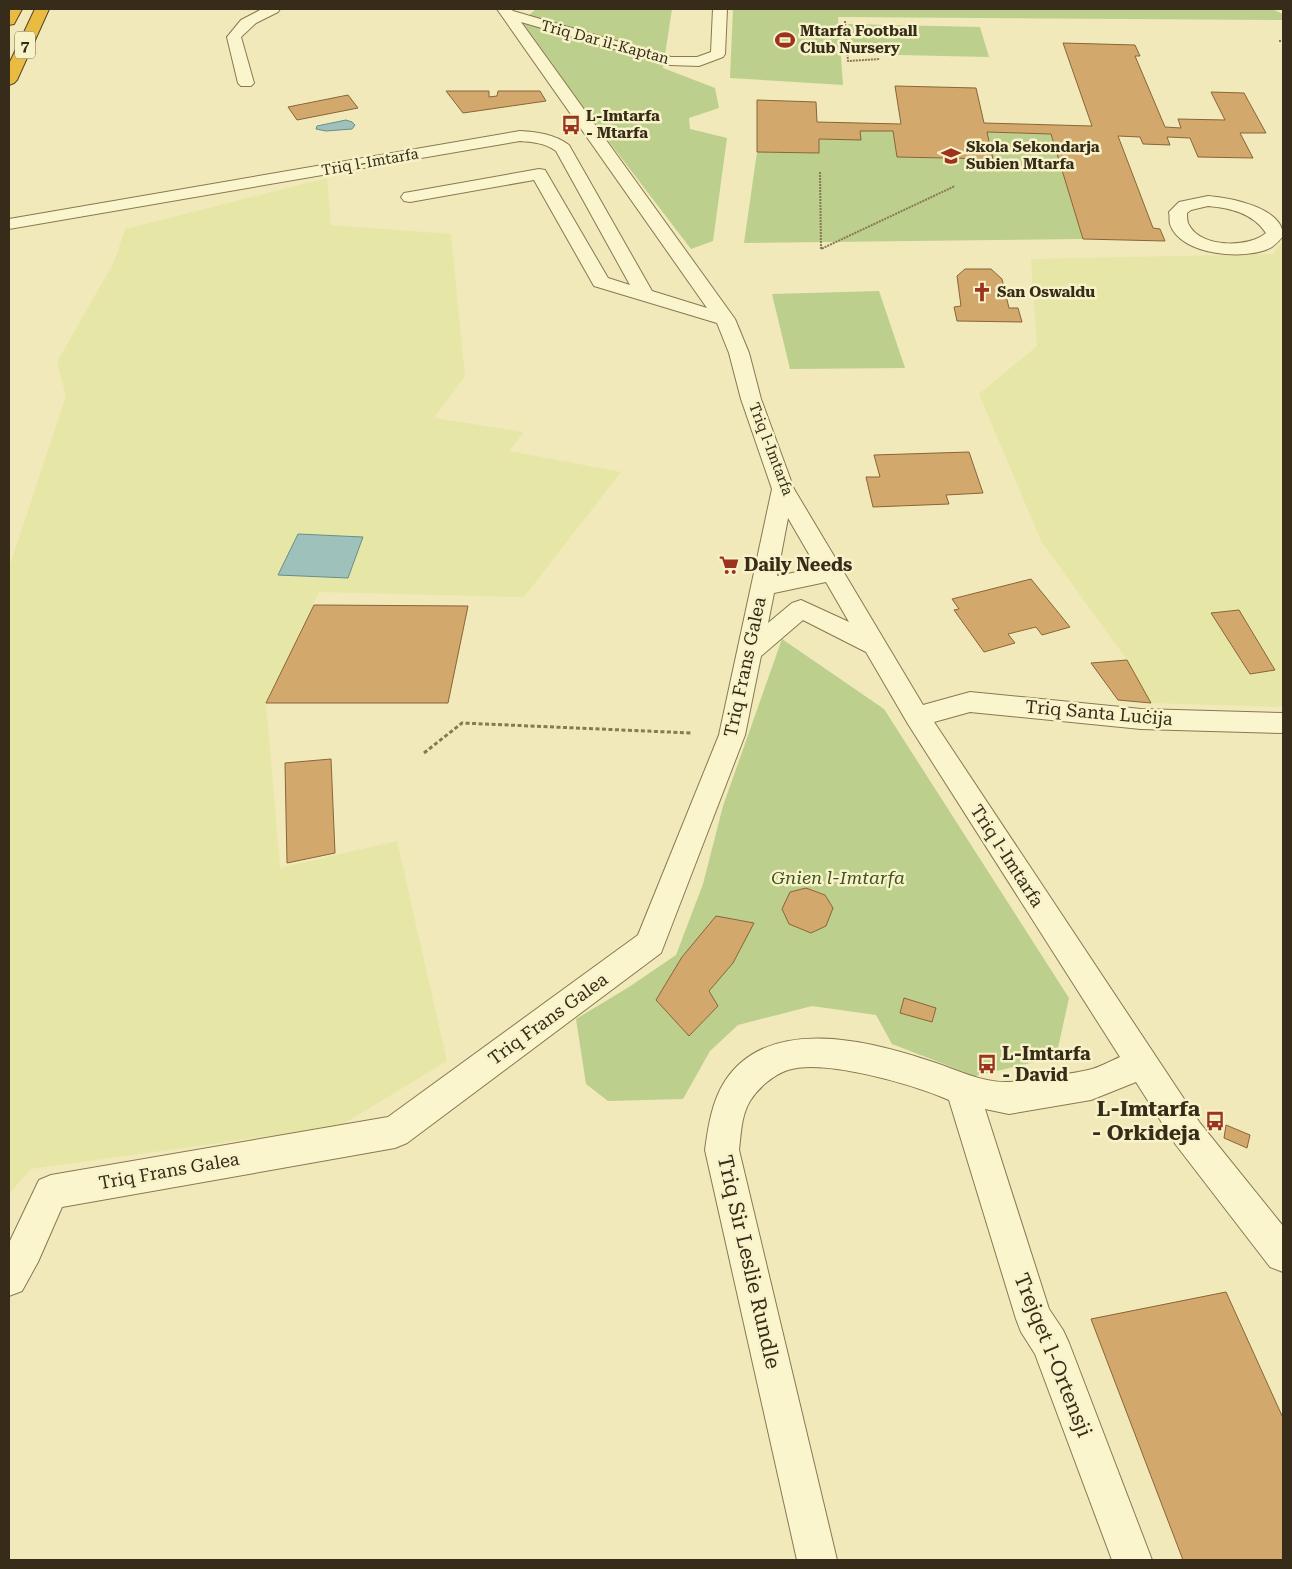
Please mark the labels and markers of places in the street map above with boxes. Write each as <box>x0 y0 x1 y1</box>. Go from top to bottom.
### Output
place label: Mtarfa Football Club Nursery <box>800 22 918 57</box>
sports icon: Mtarfa Football Club Nursery <box>774 29 796 51</box>
place label: L-Imtarfa - Mtarfa <box>586 107 660 142</box>
bus stop icon: L-Imtarfa - Mtarfa <box>560 114 582 136</box>
place label: Skola Sekondarja Subien Mtarfa <box>966 138 1100 173</box>
school or university icon: Skola Sekondarja Subien Mtarfa <box>940 145 962 167</box>
church icon: San Oswaldu <box>971 281 993 303</box>
place label: San Oswaldu <box>997 283 1095 301</box>
supermarket icon: Daily Needs <box>718 554 740 576</box>
place label: Daily Needs <box>744 554 852 575</box>
place label: L-Imtarfa - David <box>1002 1043 1091 1085</box>
bus stop icon: L-Imtarfa - David <box>976 1053 998 1075</box>
place label: L-Imtarfa - Orkideja <box>1092 1097 1201 1145</box>
bus stop icon: L-Imtarfa - Orkideja <box>1204 1110 1226 1132</box>

